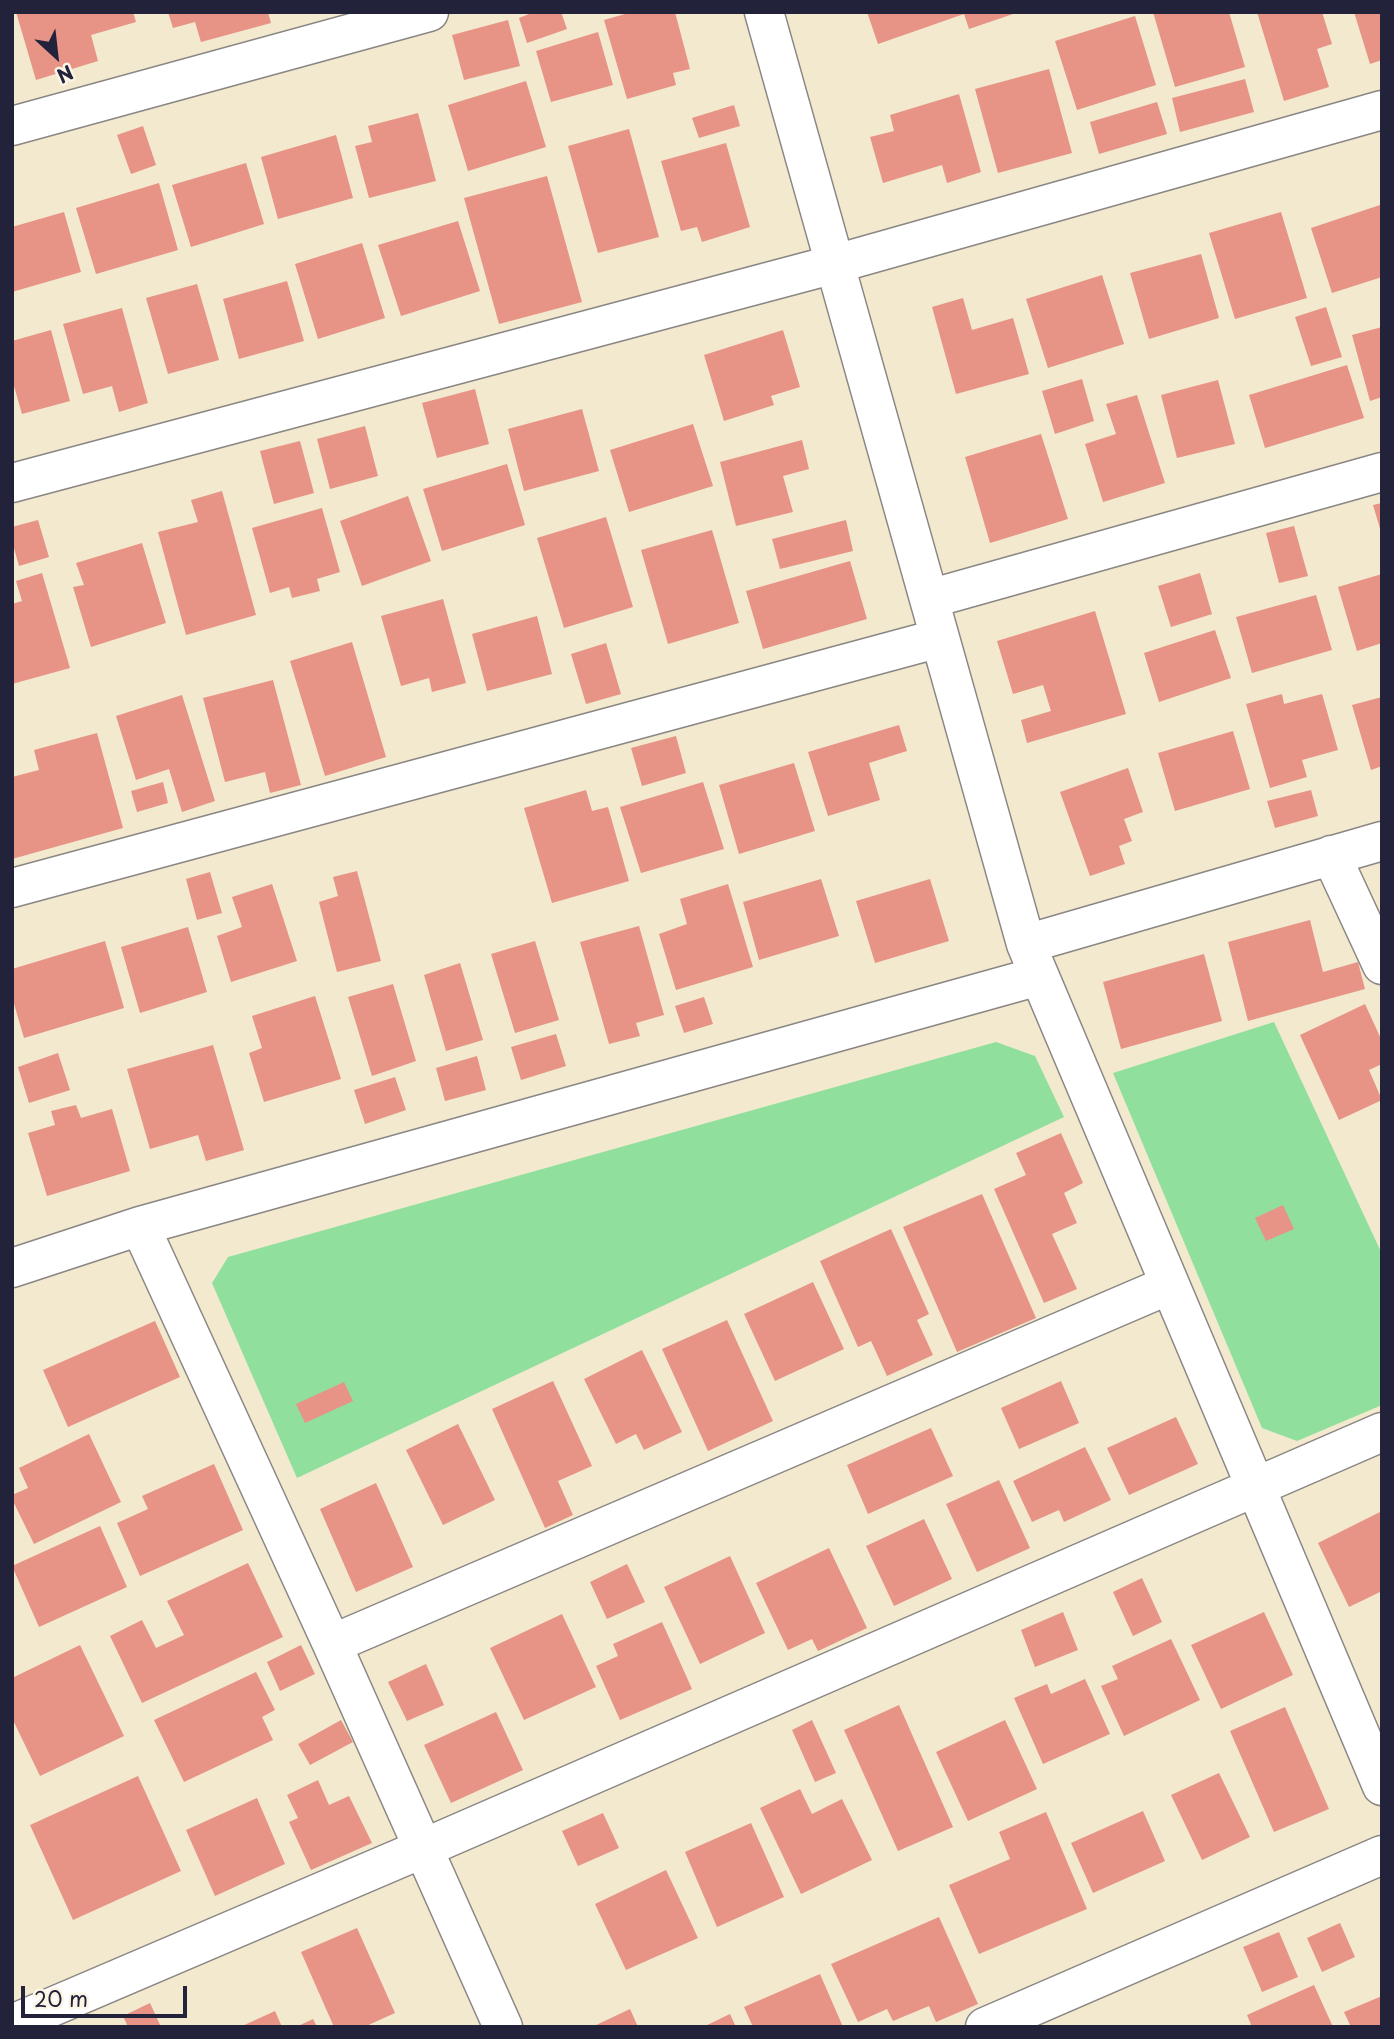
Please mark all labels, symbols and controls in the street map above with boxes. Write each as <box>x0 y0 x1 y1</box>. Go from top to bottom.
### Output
north arrow <box>21 21 91 91</box>
text: N <box>52 59 79 91</box>
scale bar <box>24 1972 191 2016</box>
text: 20 m <box>34 1982 88 2014</box>

